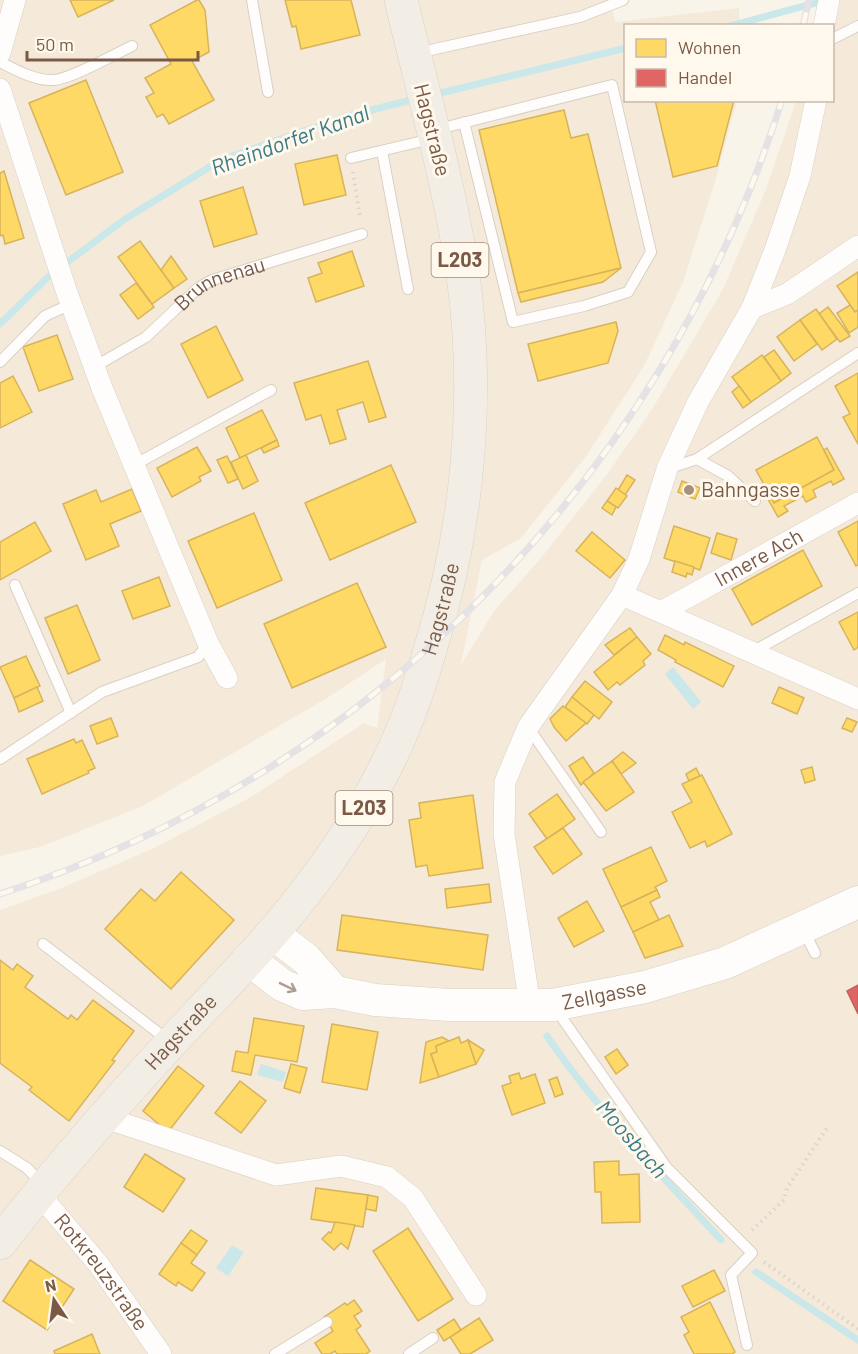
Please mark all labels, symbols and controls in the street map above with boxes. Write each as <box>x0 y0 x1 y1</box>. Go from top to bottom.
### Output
scale bar <box>27 24 198 62</box>
legend <box>624 24 834 102</box>
text: 50 m <box>36 33 74 55</box>
text: Wohnen <box>678 36 741 58</box>
text: Handel <box>678 66 732 88</box>
street label: Hagstraße <box>410 81 457 179</box>
water label: Rheindorfer Kanal <box>207 98 372 180</box>
road number: L203 <box>432 243 488 277</box>
street label: Brunnenau <box>168 251 268 315</box>
place label: Bahngasse <box>701 476 800 501</box>
marker: Bahngasse <box>682 483 696 497</box>
street label: Innere Ach <box>710 522 807 591</box>
street label: Hagstraße <box>415 560 463 658</box>
road number: L203 <box>336 791 392 825</box>
street label: Zellgasse <box>560 973 648 1014</box>
one-way arrow <box>279 981 297 993</box>
street label: Hagstraße <box>139 988 221 1074</box>
water label: Moosbach <box>592 1094 674 1183</box>
street label: Rotkreuzstraße <box>50 1208 155 1335</box>
north arrow <box>24 1270 84 1330</box>
text: N <box>43 1274 58 1295</box>

